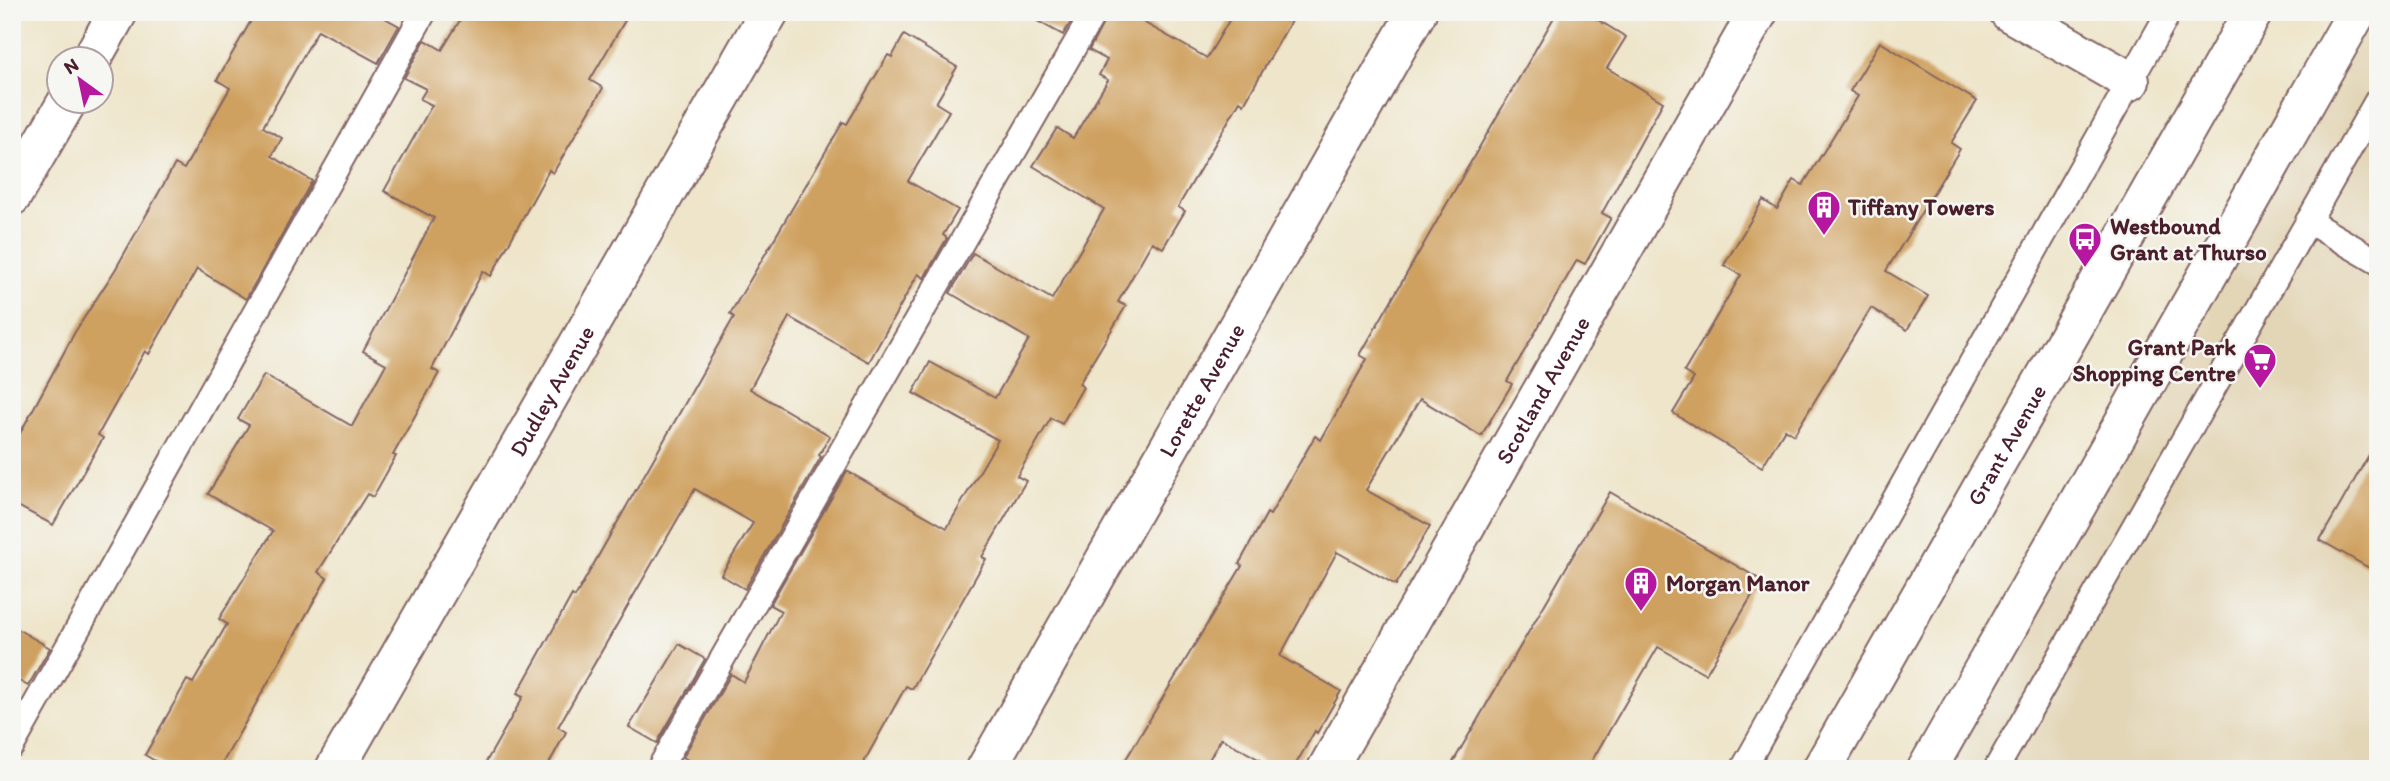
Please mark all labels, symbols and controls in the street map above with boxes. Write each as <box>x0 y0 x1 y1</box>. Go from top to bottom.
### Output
north arrow <box>46 46 116 116</box>
text: N <box>59 53 83 79</box>
building icon: Tiffany Towers <box>1805 188 1843 237</box>
place label: Tiffany Towers <box>1847 193 1994 221</box>
place label: Westbound Grant at Thurso <box>2110 212 2267 266</box>
bus stop icon: Westbound Grant at Thurso <box>2066 220 2104 269</box>
street label: Scotland Avenue <box>1490 311 1596 469</box>
street label: Lorette Avenue <box>1153 318 1251 462</box>
street label: Dudley Avenue <box>503 320 600 461</box>
place label: Grant Park Shopping Centre <box>2072 333 2236 387</box>
supermarket icon: Grant Park Shopping Centre <box>2241 341 2279 390</box>
street label: Grant Avenue <box>1961 379 2052 511</box>
building icon: Morgan Manor <box>1622 564 1660 613</box>
place label: Morgan Manor <box>1666 569 1810 597</box>

